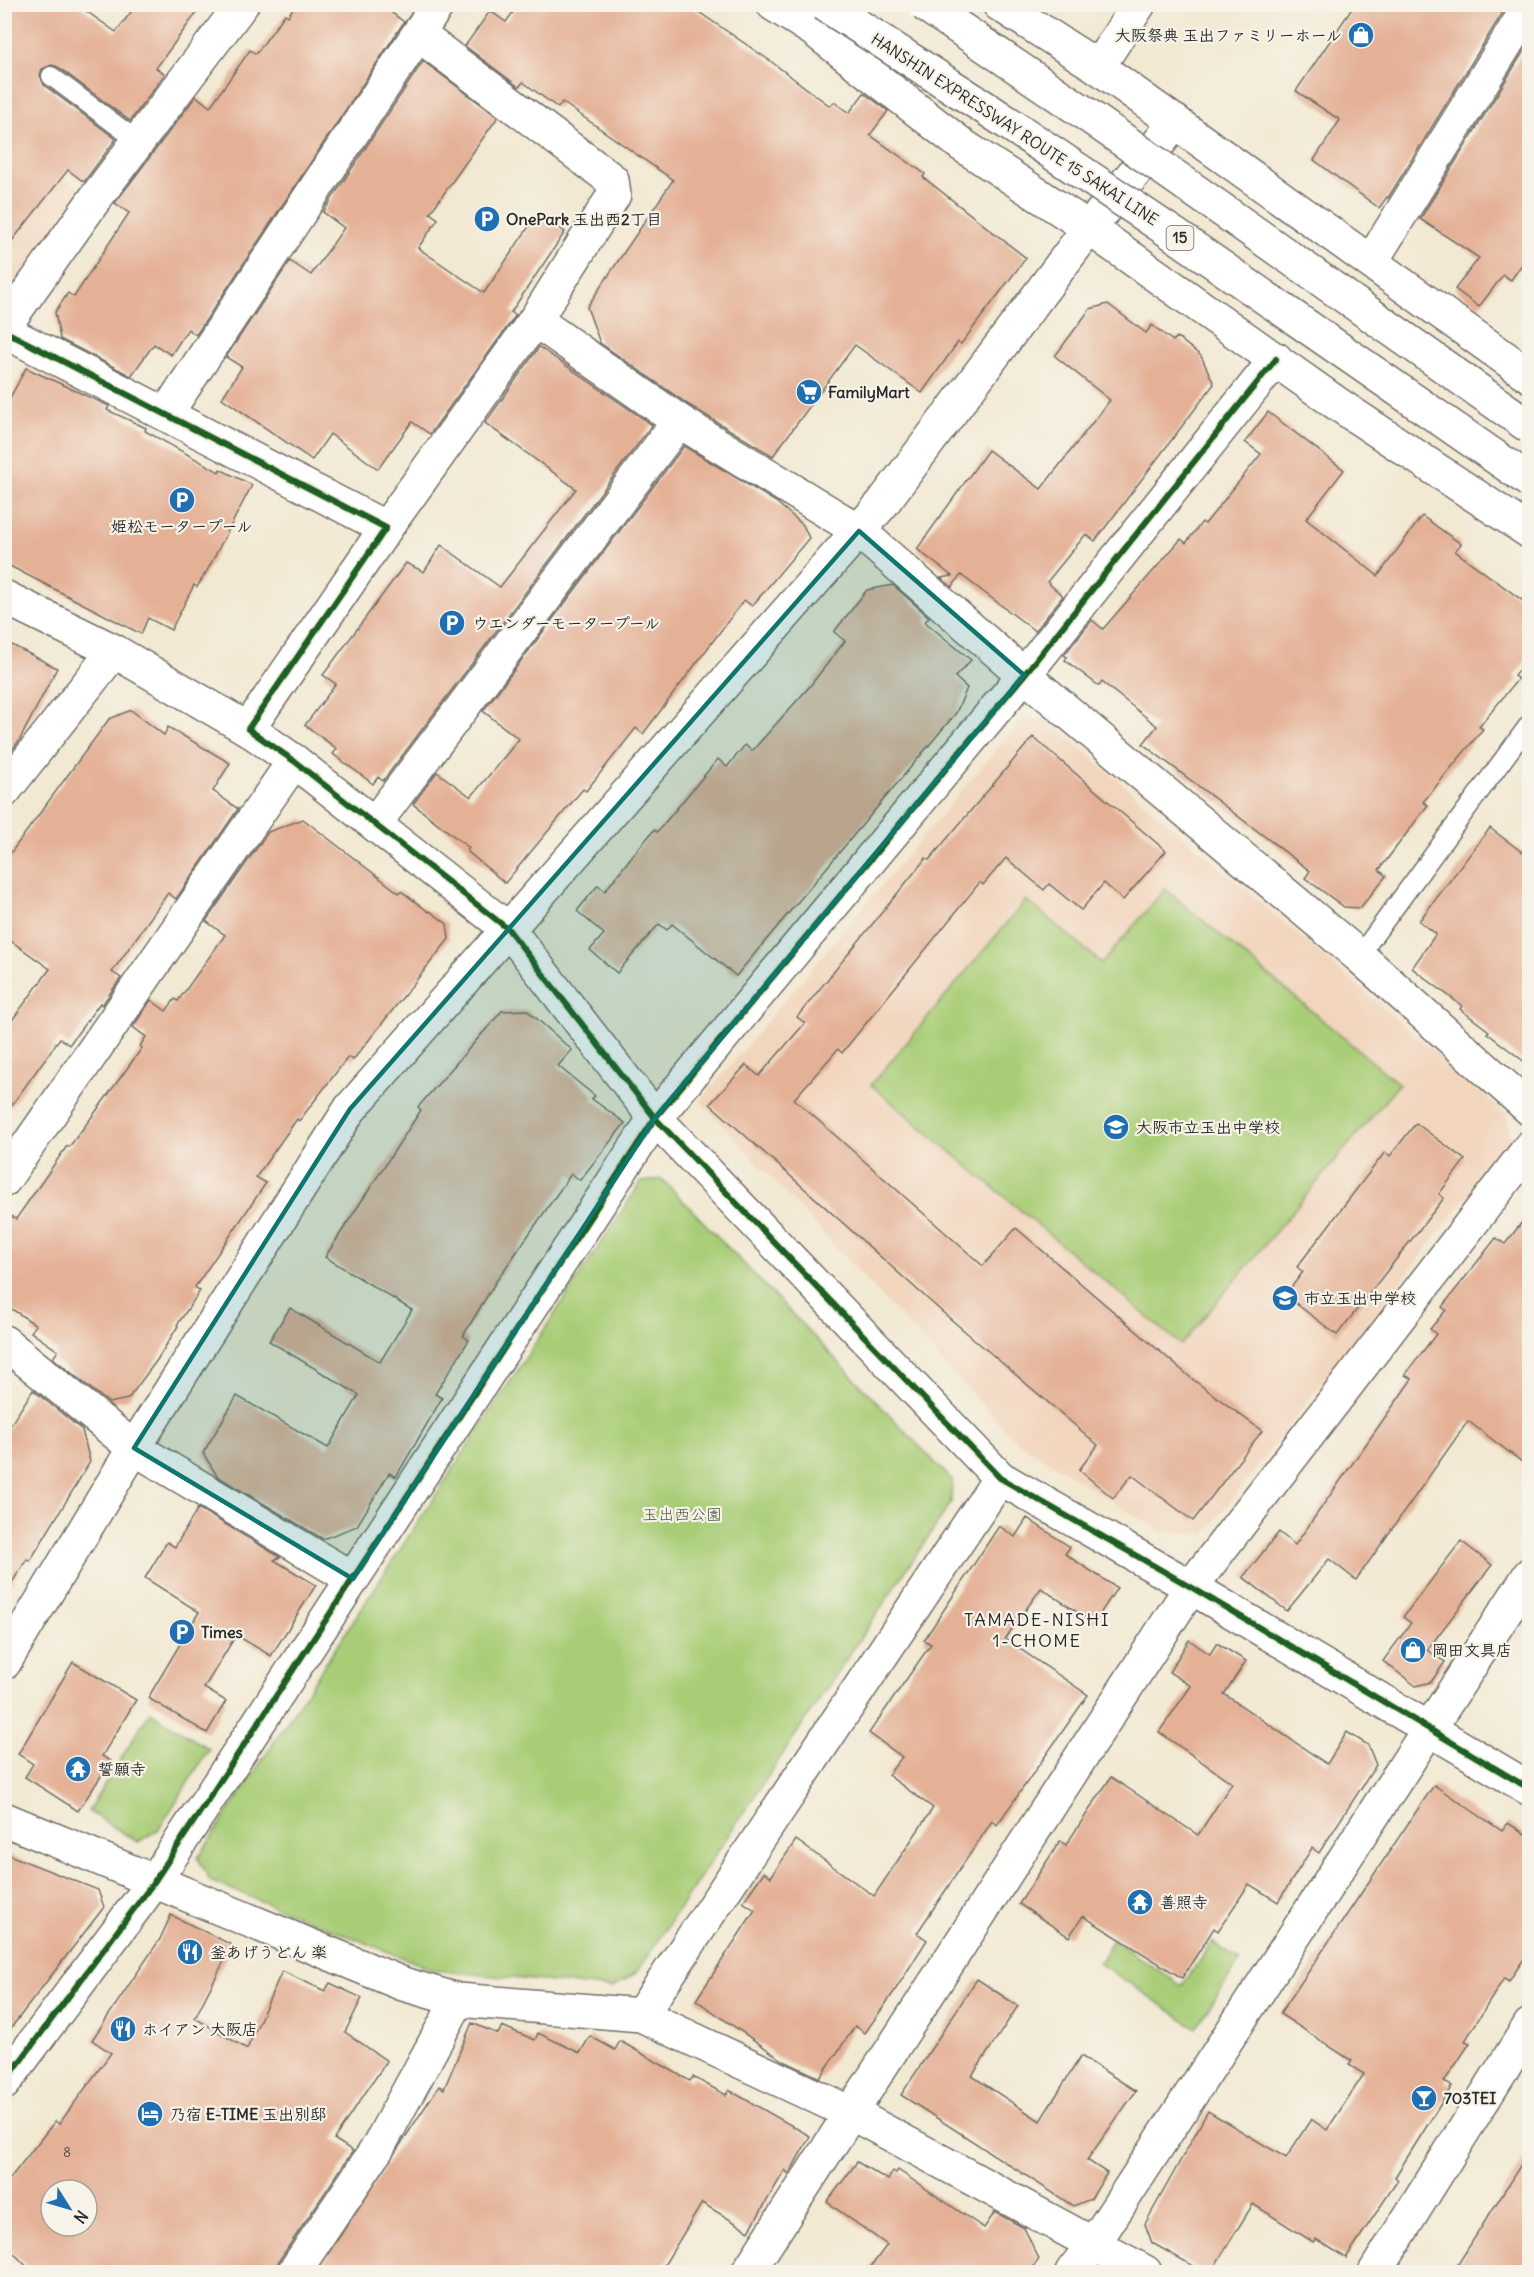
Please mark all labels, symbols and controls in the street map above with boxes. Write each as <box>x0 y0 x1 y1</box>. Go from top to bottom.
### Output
shop icon: 大阪祭典 玉出ファミリーホール <box>1346 20 1376 50</box>
place label: 大阪祭典 玉出ファミリーホール <box>1115 25 1342 45</box>
street label: HANSHIN EXPRESSWAY ROUTE 15 SAKAI LINE <box>868 28 1162 230</box>
parking icon: OnePark 玉出西2丁目 <box>472 204 502 234</box>
place label: OnePark 玉出西2丁目 <box>506 209 662 229</box>
road number: 15 <box>1166 226 1194 250</box>
supermarket icon: FamilyMart <box>794 377 824 407</box>
place label: FamilyMart <box>828 382 910 403</box>
parking icon: 姫松モータープール <box>167 485 197 515</box>
place label: 姫松モータープール <box>111 516 253 536</box>
parking icon: ウエンダーモータープール <box>437 608 467 638</box>
place label: ウエンダーモータープール <box>472 613 660 633</box>
school or university icon: 大阪市立玉出中学校 <box>1101 1112 1131 1142</box>
place label: 大阪市立玉出中学校 <box>1136 1117 1280 1137</box>
school or university icon: 市立玉出中学校 <box>1270 1283 1300 1313</box>
place label: 市立玉出中学校 <box>1304 1288 1416 1308</box>
park label: 玉出西公園 <box>642 1504 722 1524</box>
district label: TAMADE-NISHI 1-CHOME <box>964 1608 1110 1652</box>
parking icon: Times <box>167 1617 197 1647</box>
place label: Times <box>201 1622 243 1642</box>
shop icon: 岡田文具店 <box>1398 1635 1428 1665</box>
place label: 岡田文具店 <box>1432 1640 1512 1660</box>
temple icon: 誓願寺 <box>63 1754 93 1784</box>
place label: 誓願寺 <box>98 1759 146 1779</box>
temple icon: 善照寺 <box>1125 1887 1155 1917</box>
place label: 善照寺 <box>1160 1892 1208 1912</box>
restaurant icon: 釜あげうどん 楽 <box>175 1937 205 1967</box>
place label: 釜あげうどん 楽 <box>210 1942 327 1962</box>
restaurant icon: ホイアン 大阪店 <box>108 2014 138 2044</box>
place label: ホイアン 大阪店 <box>142 2019 258 2039</box>
bar icon: 703TEI <box>1409 2083 1439 2113</box>
place label: 703TEI <box>1444 2088 1496 2108</box>
hotel icon: 乃宿 E-TIME 玉出別邸 <box>135 2099 165 2129</box>
place label: 乃宿 E-TIME 玉出別邸 <box>170 2104 326 2124</box>
house number: 8 <box>63 2143 71 2161</box>
north arrow <box>39 2178 99 2238</box>
text: N <box>70 2207 92 2227</box>

